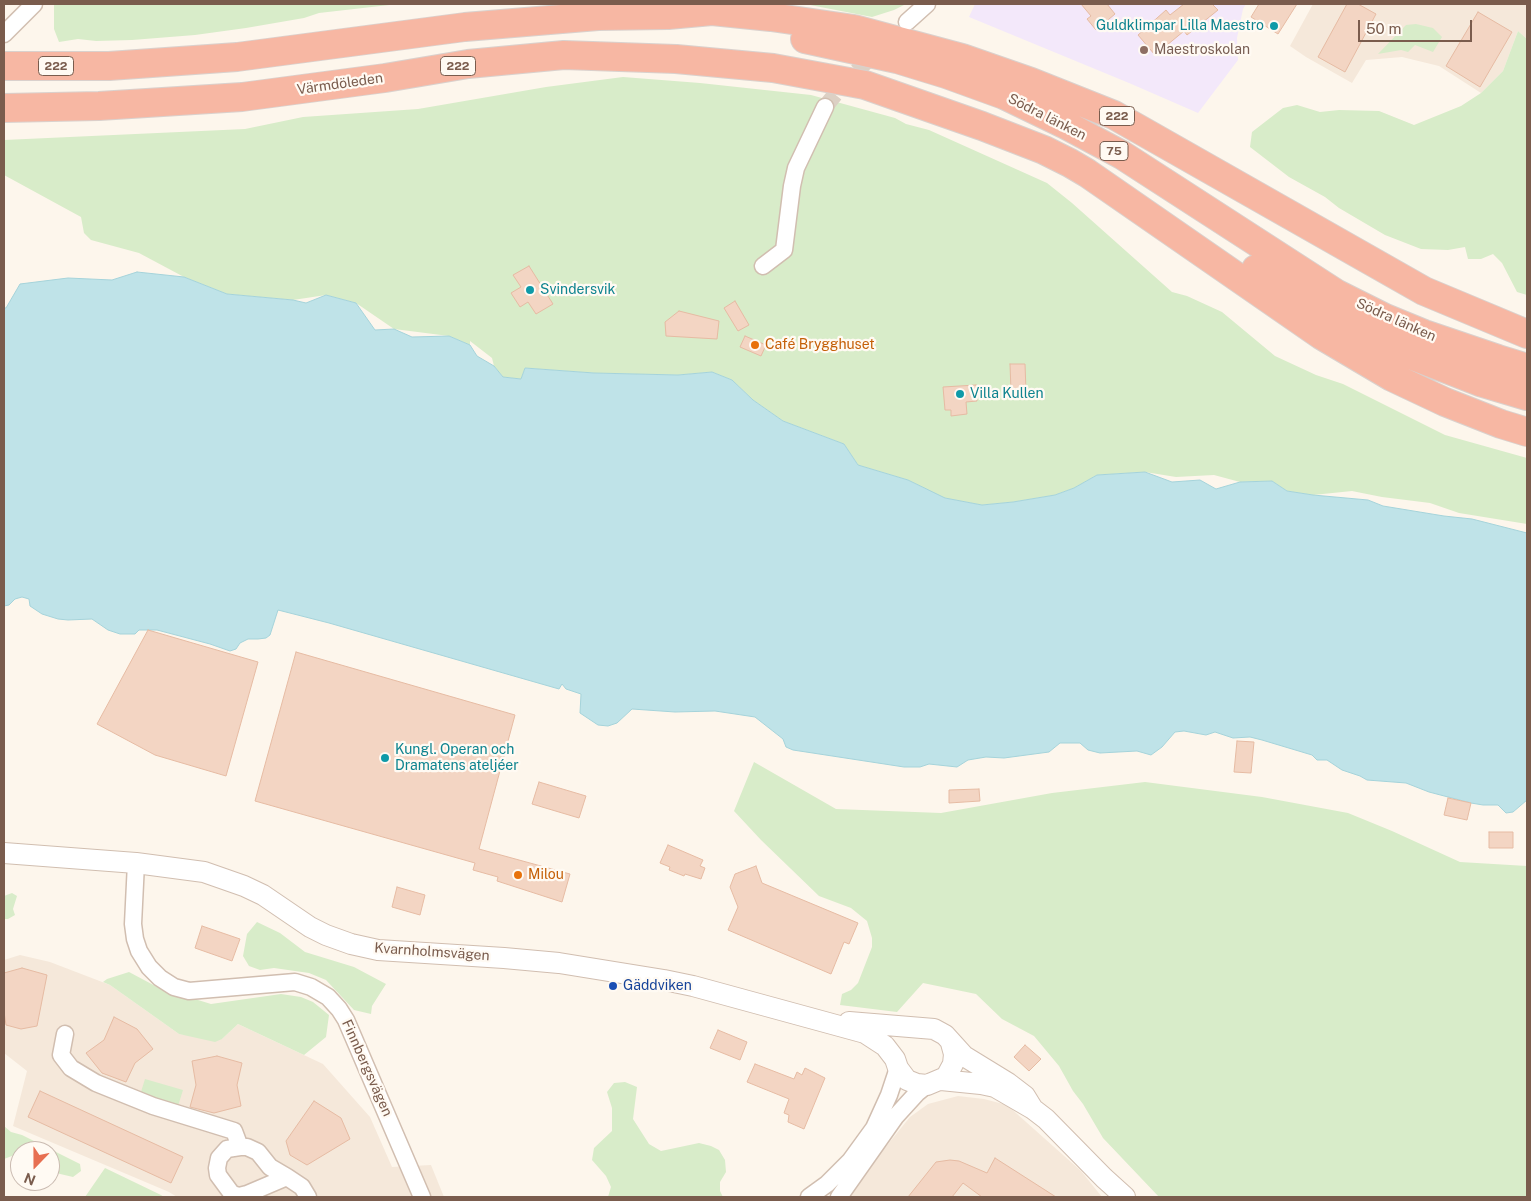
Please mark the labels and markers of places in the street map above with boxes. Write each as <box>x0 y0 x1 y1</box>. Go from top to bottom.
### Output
place label: Guldklimpar Lilla Maestro <box>1096 18 1264 34</box>
marker: Guldklimpar Lilla Maestro <box>1268 20 1280 32</box>
place label: Maestroskolan <box>1154 42 1250 58</box>
marker: Maestroskolan <box>1138 44 1150 56</box>
place label: Svindersvik <box>540 282 615 298</box>
marker: Svindersvik <box>524 284 536 296</box>
place label: Café Brygghuset <box>765 337 875 353</box>
marker: Café Brygghuset <box>749 339 761 351</box>
place label: Villa Kullen <box>970 386 1044 402</box>
marker: Villa Kullen <box>954 388 966 400</box>
place label: Kungl. Operan och Dramatens ateljéer <box>395 742 519 774</box>
marker: Kungl. Operan och Dramatens ateljéer <box>379 752 391 764</box>
place label: Milou <box>528 867 564 883</box>
marker: Milou <box>512 869 524 881</box>
place label: Gäddviken <box>623 978 692 994</box>
marker: Gäddviken <box>607 980 619 992</box>

